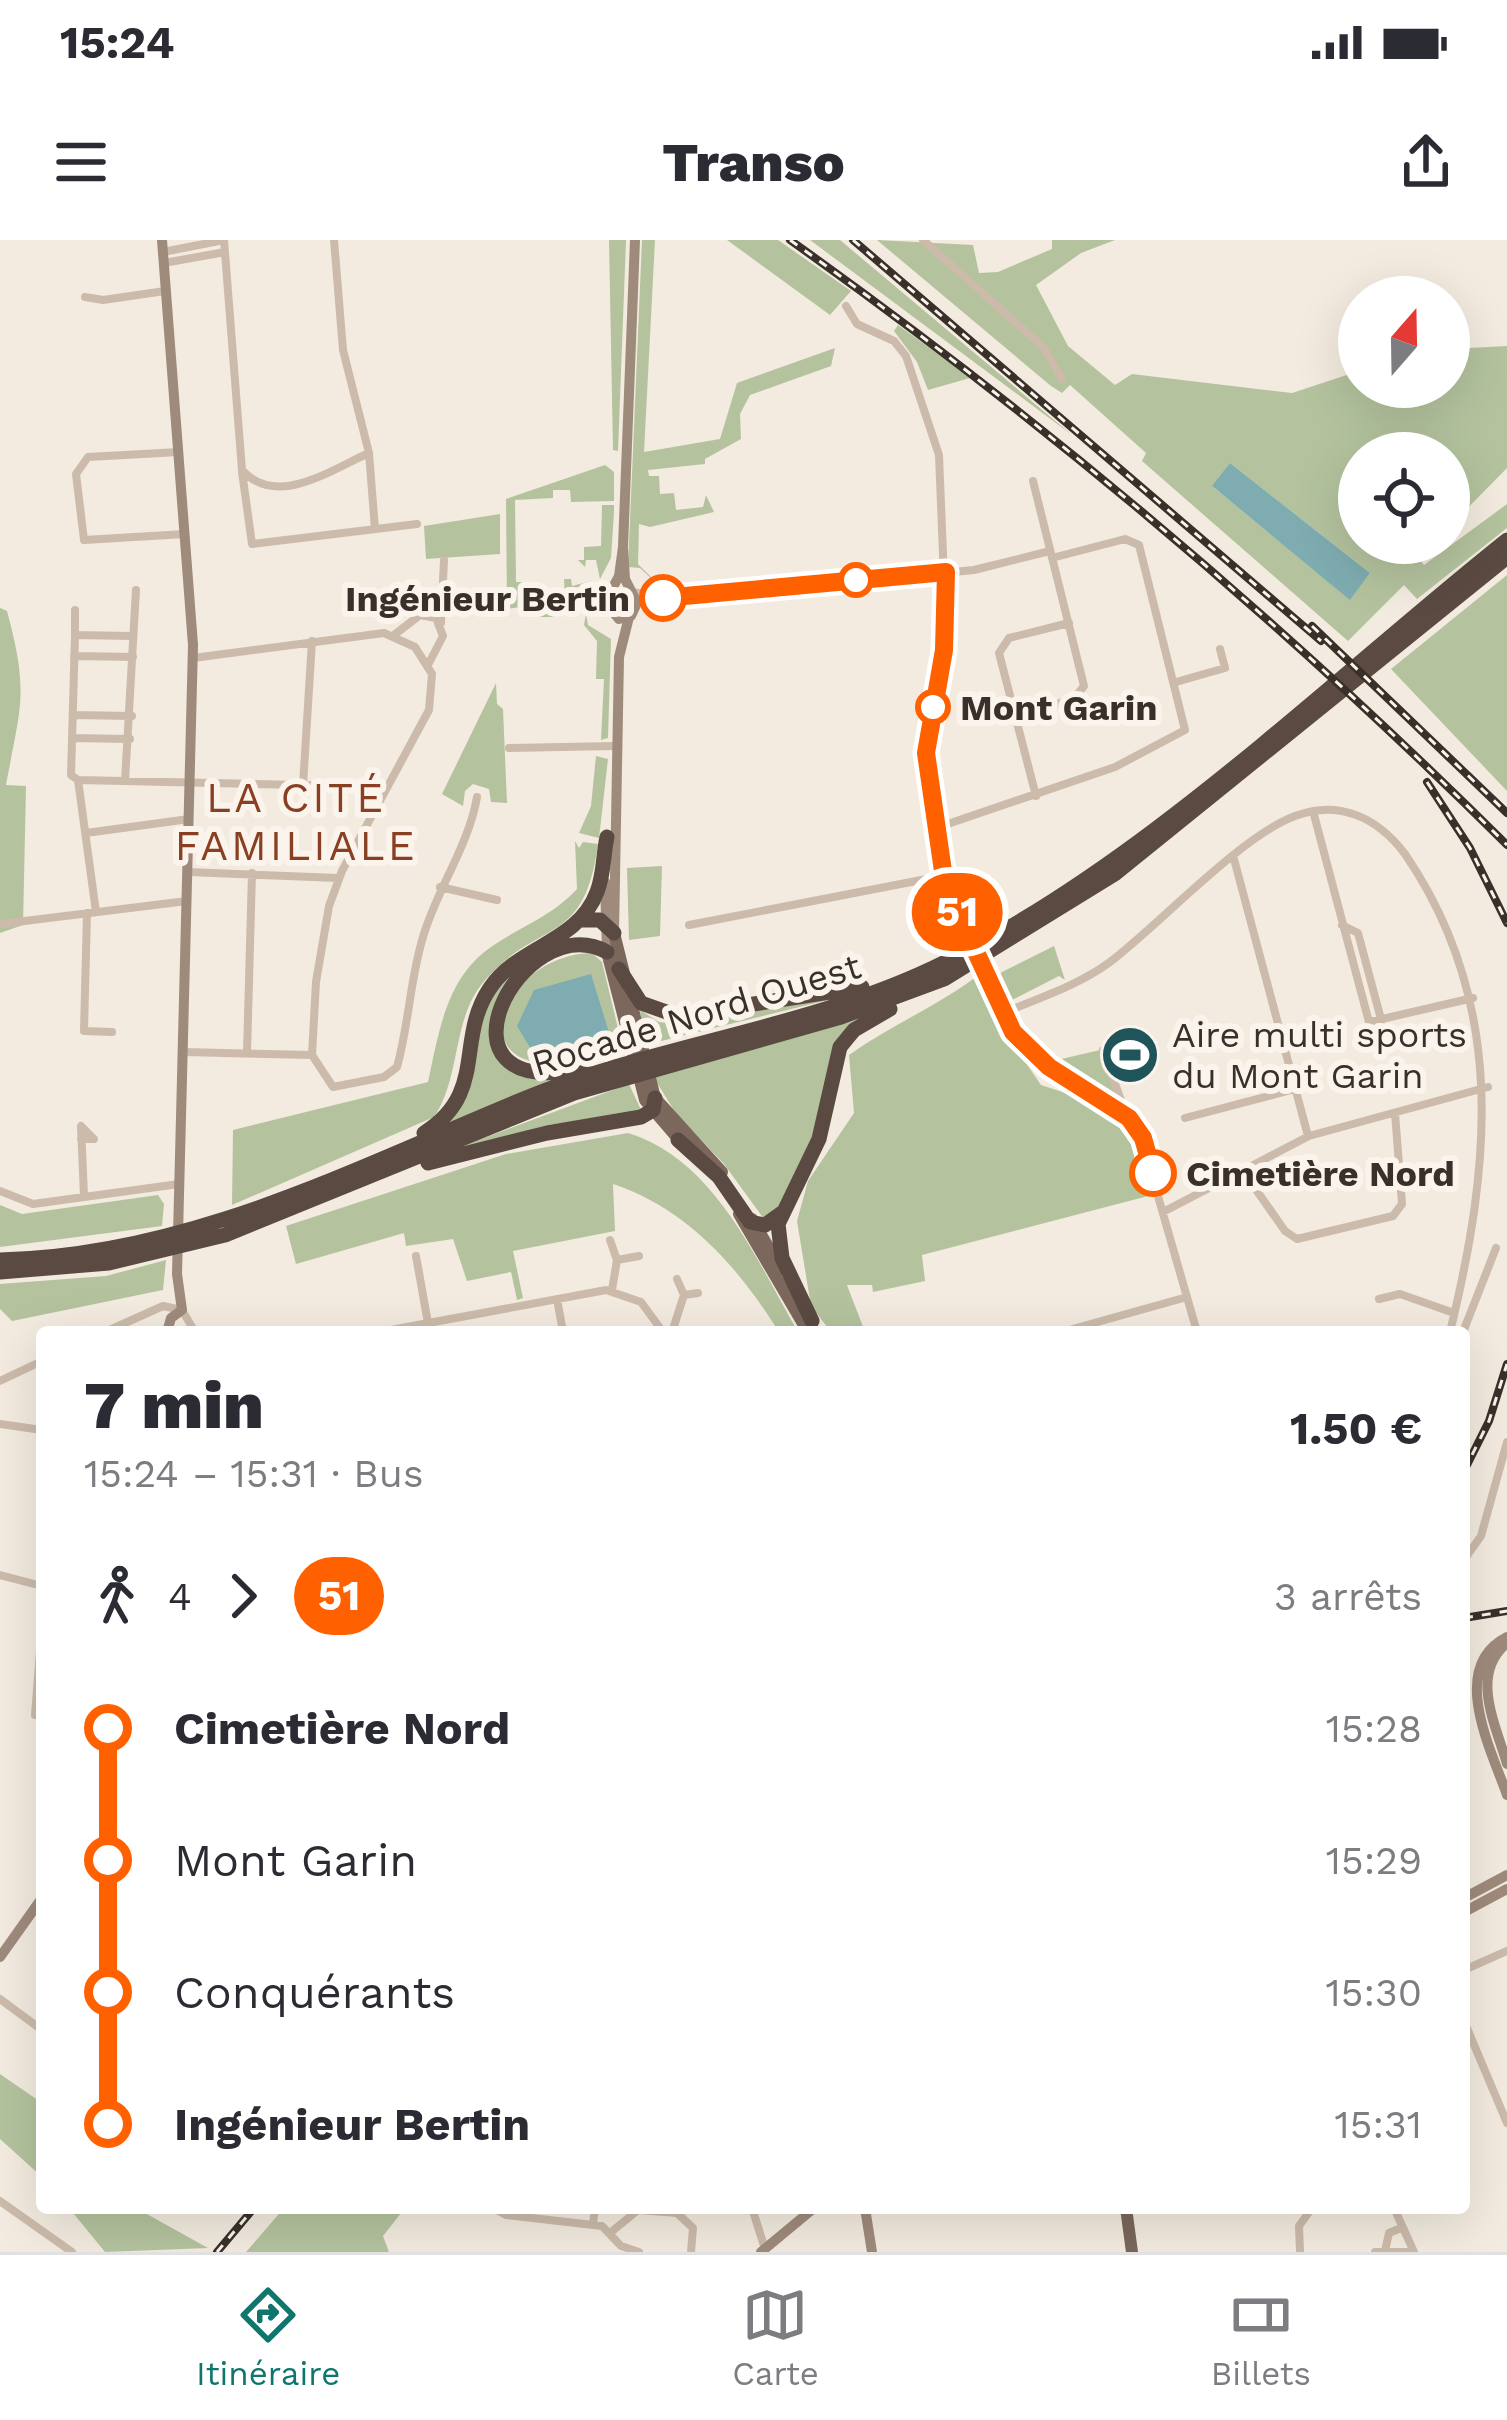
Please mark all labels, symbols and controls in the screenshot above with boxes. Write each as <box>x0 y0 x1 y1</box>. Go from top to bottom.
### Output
text: 15:24 <box>60 16 175 69</box>
icon: menu <box>48 129 114 195</box>
icon: share <box>1393 129 1459 195</box>
text: Transo <box>662 131 845 194</box>
north arrow <box>1338 276 1470 408</box>
map controls <box>1338 276 1470 564</box>
button: locate <box>1338 432 1470 564</box>
unlabelled marker <box>840 564 872 596</box>
marker: Ingénieur Bertin <box>641 576 685 620</box>
place label: Ingénieur Bertin <box>345 578 630 620</box>
place label: Mont Garin <box>960 687 1158 729</box>
marker: Mont Garin <box>917 691 949 723</box>
district label: LA CITÉ FAMILIALE <box>175 773 417 870</box>
line badge: 51 <box>903 873 1011 951</box>
text: 51 <box>936 887 978 936</box>
street label: Rocade Nord Ouest <box>527 945 866 1085</box>
place label: Aire multi sports du Mont Garin <box>1172 1014 1467 1097</box>
sports icon: Aire multi sports du Mont Garin <box>1099 1024 1161 1086</box>
marker: Cimetière Nord <box>1131 1151 1175 1195</box>
place label: Cimetière Nord <box>1186 1153 1455 1195</box>
text: 7 min <box>84 1367 264 1444</box>
text: 1.50 € <box>1290 1402 1422 1455</box>
text: 15:24 – 15:31 · Bus <box>84 1451 423 1496</box>
icon: walk <box>84 1563 150 1629</box>
icon: forward <box>210 1563 276 1629</box>
text: 51 <box>318 1571 360 1620</box>
text: 4 <box>168 1574 192 1619</box>
text: 3 arrêts <box>1274 1574 1422 1619</box>
text: Cimetière Nord <box>174 1702 510 1755</box>
text: 15:28 <box>1326 1706 1422 1751</box>
text: Mont Garin <box>174 1834 417 1887</box>
text: 15:29 <box>1326 1838 1422 1883</box>
text: Conquérants <box>174 1966 455 2019</box>
text: 15:30 <box>1326 1970 1422 2015</box>
text: Ingénieur Bertin <box>174 2098 530 2151</box>
text: 15:31 <box>1335 2102 1422 2147</box>
tab: Itinéraire <box>196 2282 340 2393</box>
tab: Carte <box>732 2282 819 2393</box>
tab: Billets <box>1211 2282 1311 2393</box>

